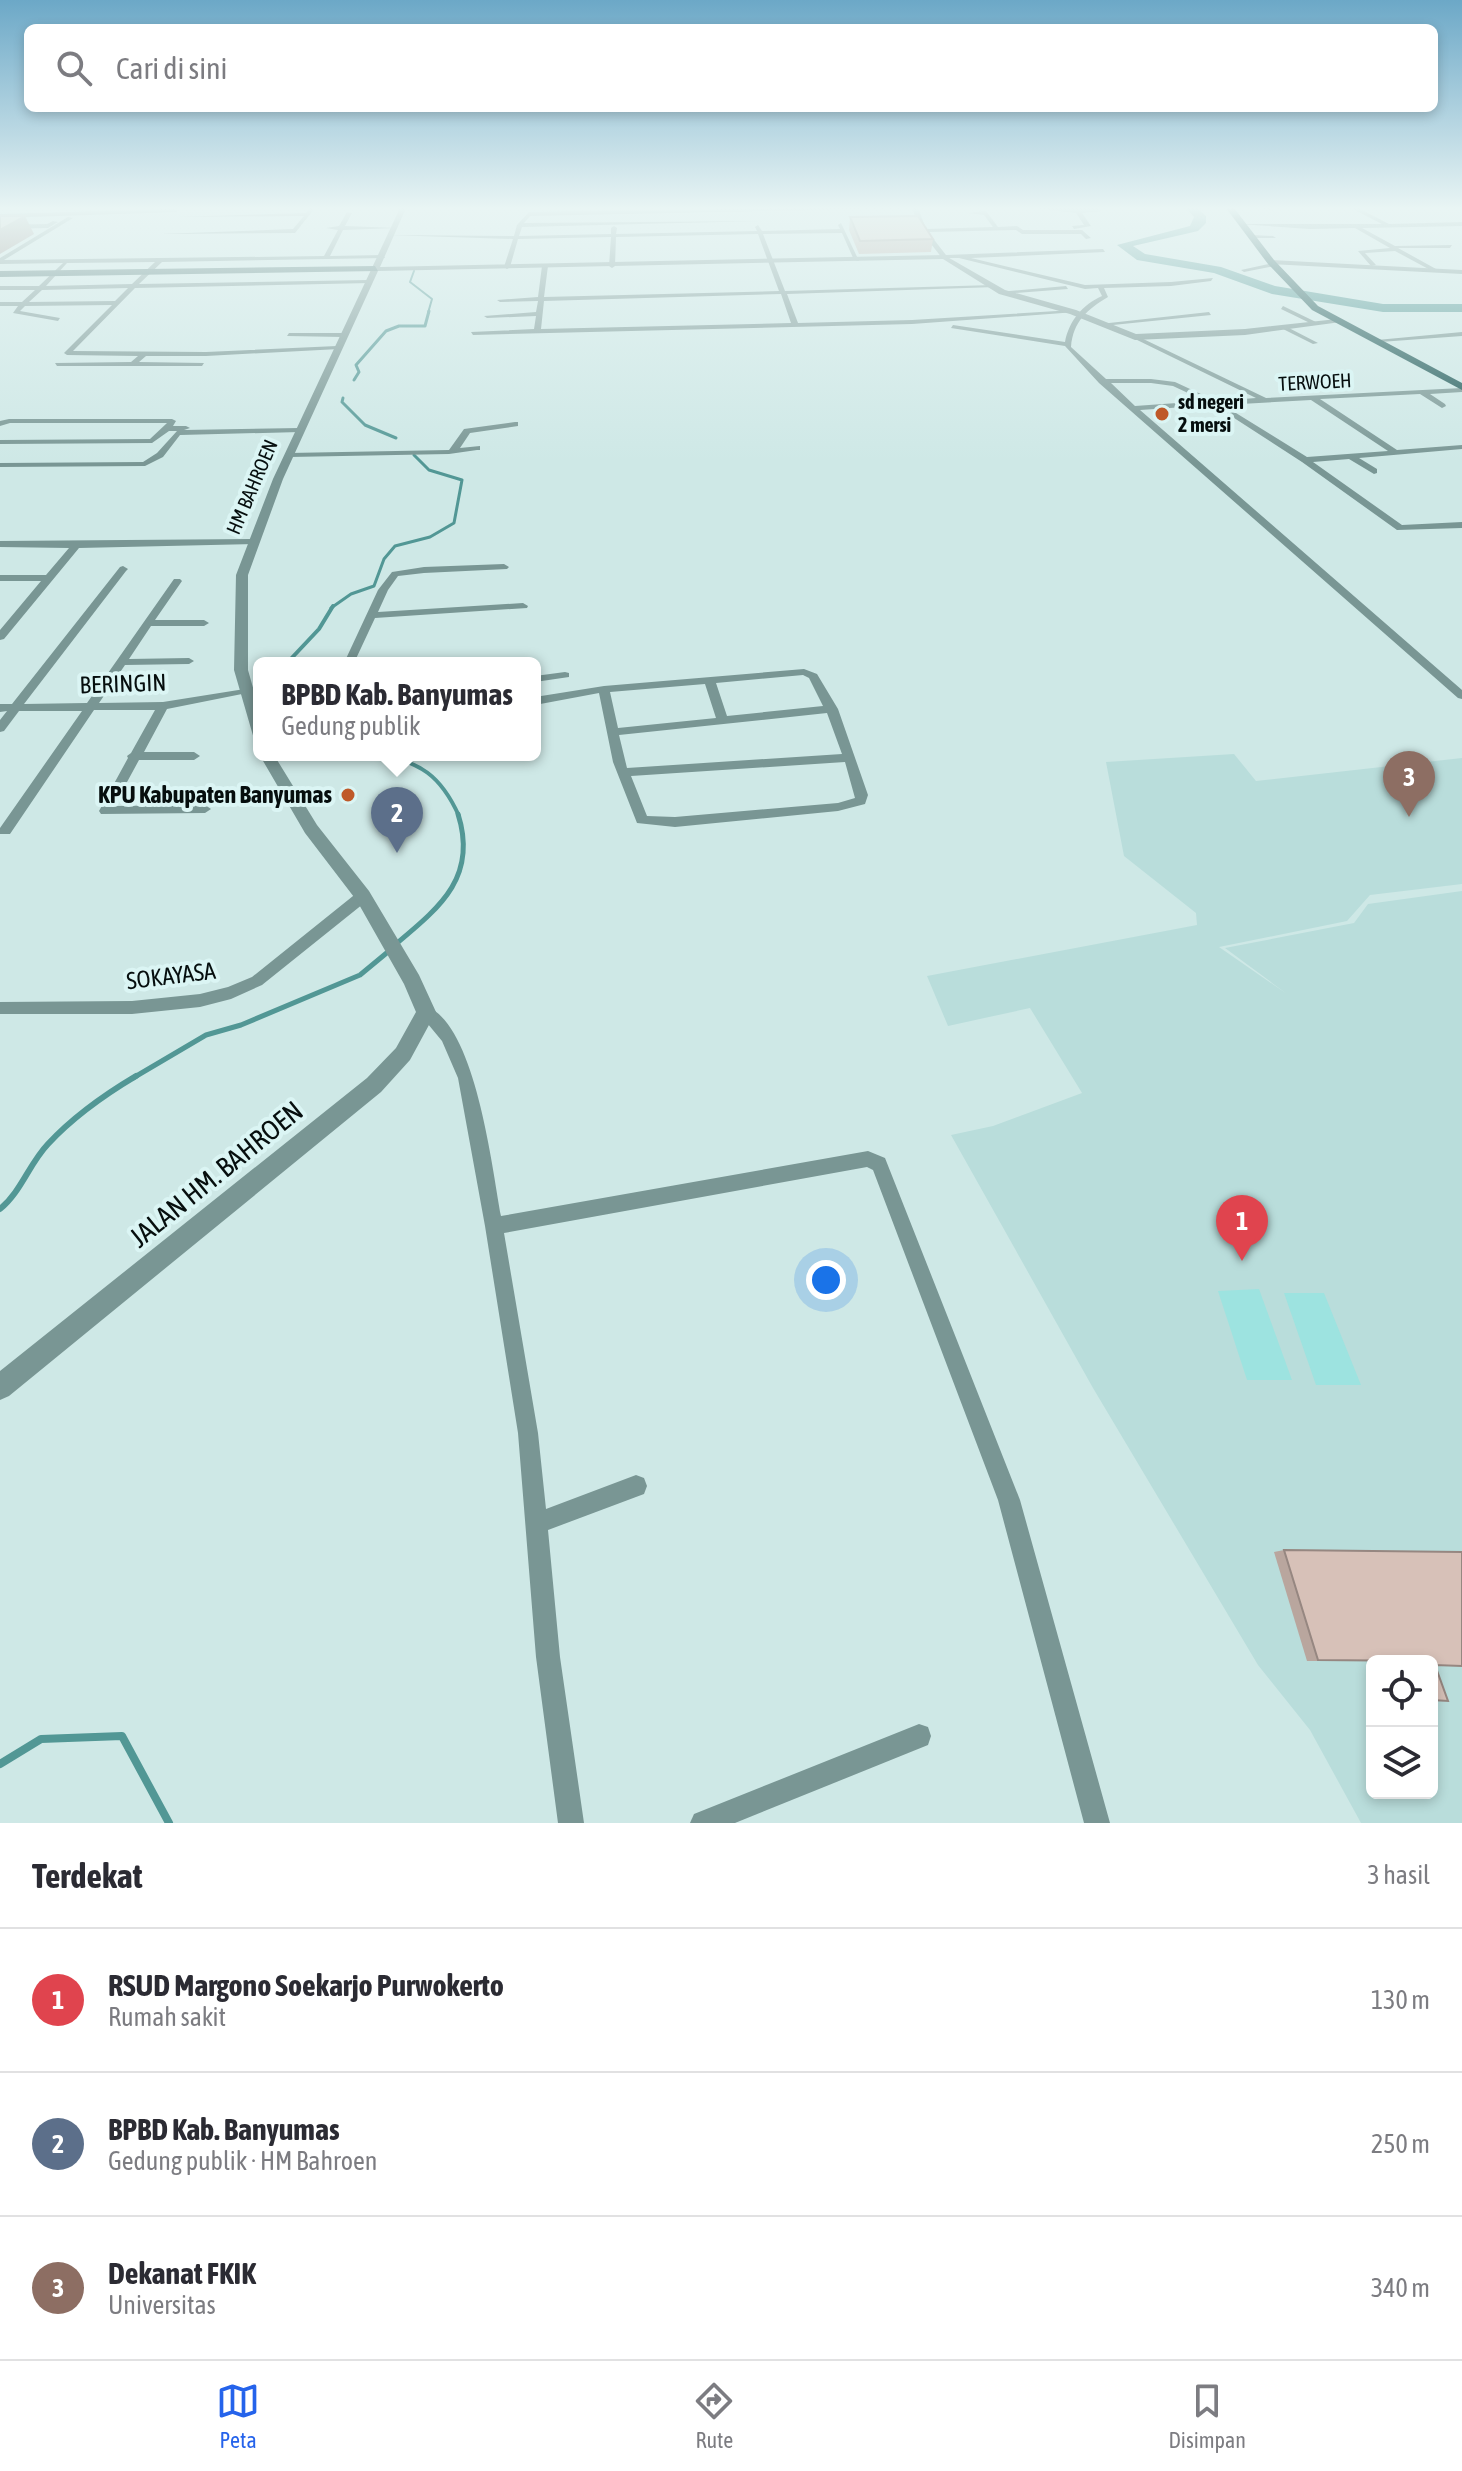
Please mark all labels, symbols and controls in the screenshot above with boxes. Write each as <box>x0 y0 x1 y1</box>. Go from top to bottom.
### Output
search box <box>24 24 1438 112</box>
icon: search <box>52 46 96 90</box>
text: Cari di sini <box>116 51 227 85</box>
street label: TERWOEH <box>1278 368 1352 395</box>
place label: sd negeri 2 mersi <box>1178 390 1244 436</box>
marker: sd negeri 2 mersi <box>1153 405 1171 423</box>
street label: HM BAHROEN <box>221 436 282 538</box>
popup <box>253 657 541 761</box>
street label: BERINGIN <box>79 668 167 699</box>
text: BPBD Kab. Banyumas <box>281 677 513 711</box>
text: Gedung publik <box>281 711 420 741</box>
pin: 3 <box>1383 751 1435 817</box>
place label: KPU Kabupaten Banyumas <box>98 781 333 808</box>
marker: KPU Kabupaten Banyumas <box>339 786 357 804</box>
pin: 2 <box>371 787 423 853</box>
street label: SOKAYASA <box>125 957 217 994</box>
street label: JALAN HM. BAHROEN <box>123 1094 309 1254</box>
pin: 1 <box>1216 1195 1268 1261</box>
your location <box>806 1260 846 1300</box>
map controls <box>1366 1655 1438 1799</box>
button: locate <box>1366 1655 1438 1727</box>
button: layers <box>1366 1727 1438 1799</box>
text: Terdekat <box>32 1856 142 1895</box>
text: 3 hasil <box>1367 1860 1430 1890</box>
text: RSUD Margono Soekarjo Purwokerto <box>108 1968 504 2002</box>
text: 1 <box>52 1985 64 2015</box>
text: 130 m <box>1371 1985 1430 2015</box>
text: Rumah sakit <box>108 2002 226 2032</box>
text: BPBD Kab. Banyumas <box>108 2112 339 2146</box>
text: 2 <box>52 2129 64 2159</box>
text: 250 m <box>1371 2129 1430 2159</box>
text: Gedung publik · HM Bahroen <box>108 2146 377 2176</box>
text: Dekanat FKIK <box>108 2256 256 2290</box>
text: 3 <box>52 2273 64 2303</box>
text: 340 m <box>1371 2273 1430 2303</box>
text: Universitas <box>108 2290 216 2320</box>
tab: Peta <box>216 2379 260 2453</box>
tab: Rute <box>692 2379 736 2453</box>
tab: Disimpan <box>1169 2379 1246 2453</box>

